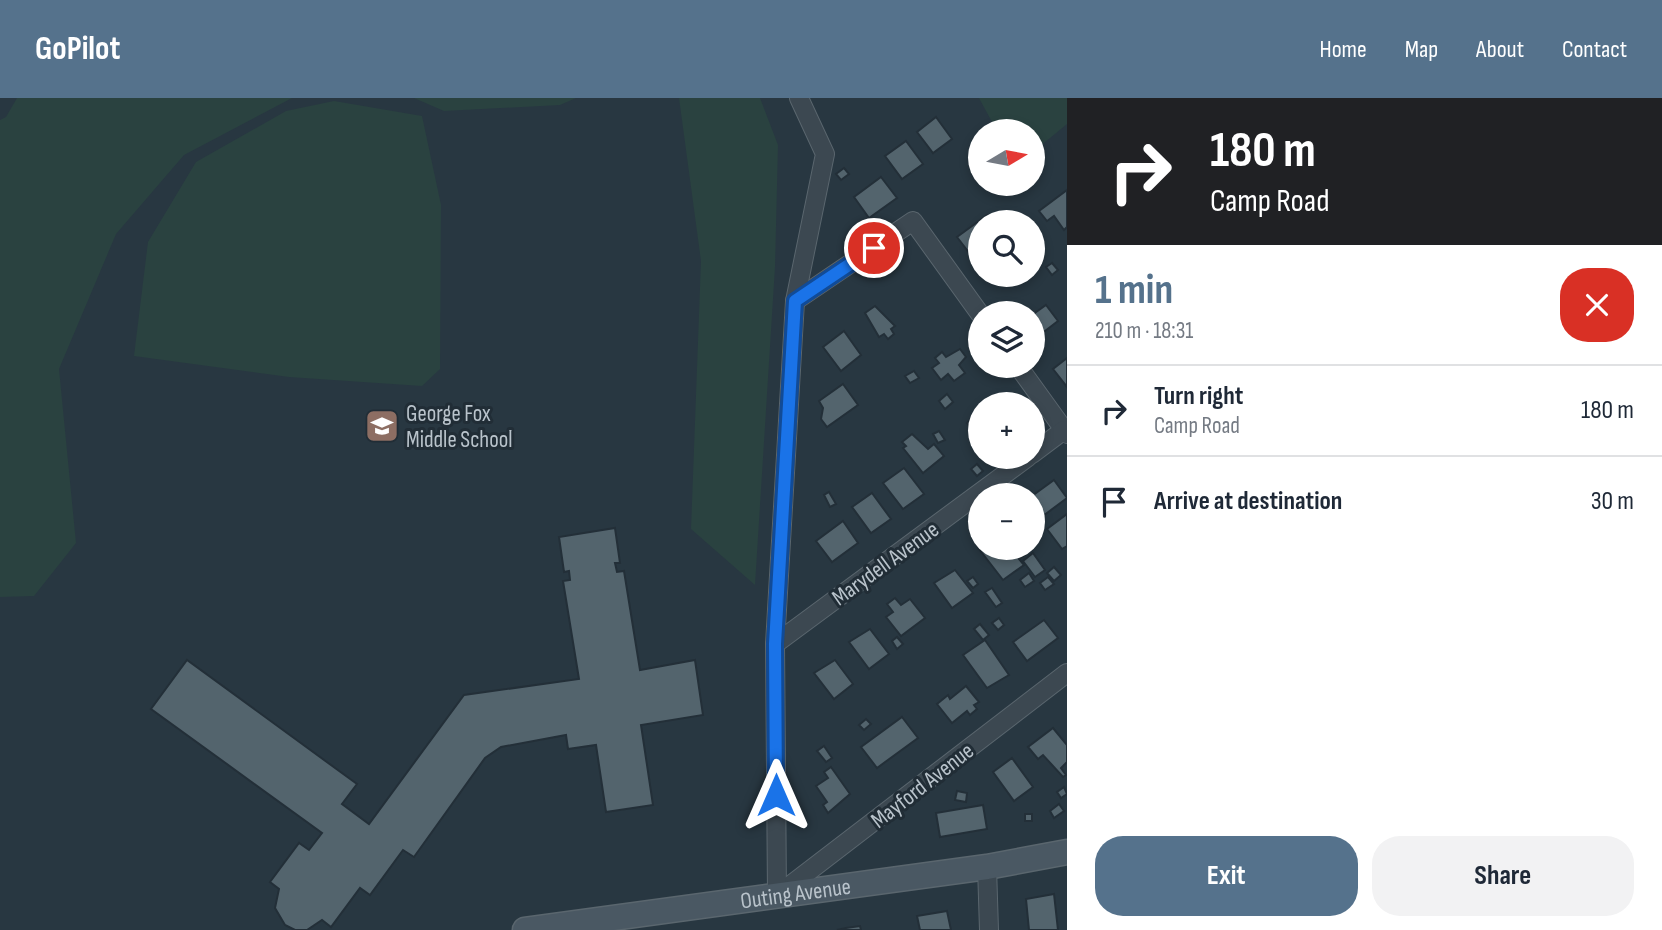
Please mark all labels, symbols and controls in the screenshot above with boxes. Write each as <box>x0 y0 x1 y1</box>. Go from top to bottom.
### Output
text: GoPilot <box>35 29 120 69</box>
text: Home <box>1319 35 1367 64</box>
text: Map <box>1405 35 1438 64</box>
text: About <box>1476 35 1524 64</box>
text: Contact <box>1562 35 1627 64</box>
north arrow <box>968 119 1045 196</box>
map controls <box>968 119 1045 560</box>
text: 180 m <box>1210 122 1316 181</box>
icon: right <box>1095 126 1186 217</box>
text: Camp Road <box>1210 182 1330 221</box>
button: search <box>968 210 1045 287</box>
pin <box>844 218 904 278</box>
icon: arrive <box>855 229 893 267</box>
text: 1 min <box>1095 265 1173 316</box>
button: close <box>1560 268 1634 342</box>
button: layers <box>968 301 1045 378</box>
text: 210 m · 18:31 <box>1095 317 1193 345</box>
text: Turn right <box>1154 381 1243 412</box>
button: + <box>968 392 1045 469</box>
icon: right <box>1095 392 1133 430</box>
text: 180 m <box>1581 395 1634 426</box>
place label: George Fox Middle School <box>406 400 513 454</box>
school or university icon: George Fox Middle School <box>363 407 401 445</box>
text: Camp Road <box>1154 412 1240 440</box>
button: − <box>968 483 1045 560</box>
icon: arrive <box>1095 483 1133 521</box>
text: Arrive at destination <box>1154 486 1342 517</box>
text: 30 m <box>1591 486 1634 517</box>
street label: Marydell Avenue <box>827 516 944 612</box>
street label: Mayford Avenue <box>866 737 980 835</box>
position arrow <box>739 758 813 832</box>
button: Exit <box>1095 836 1358 916</box>
button: Share <box>1372 836 1634 916</box>
street label: Outing Avenue <box>739 873 853 915</box>

